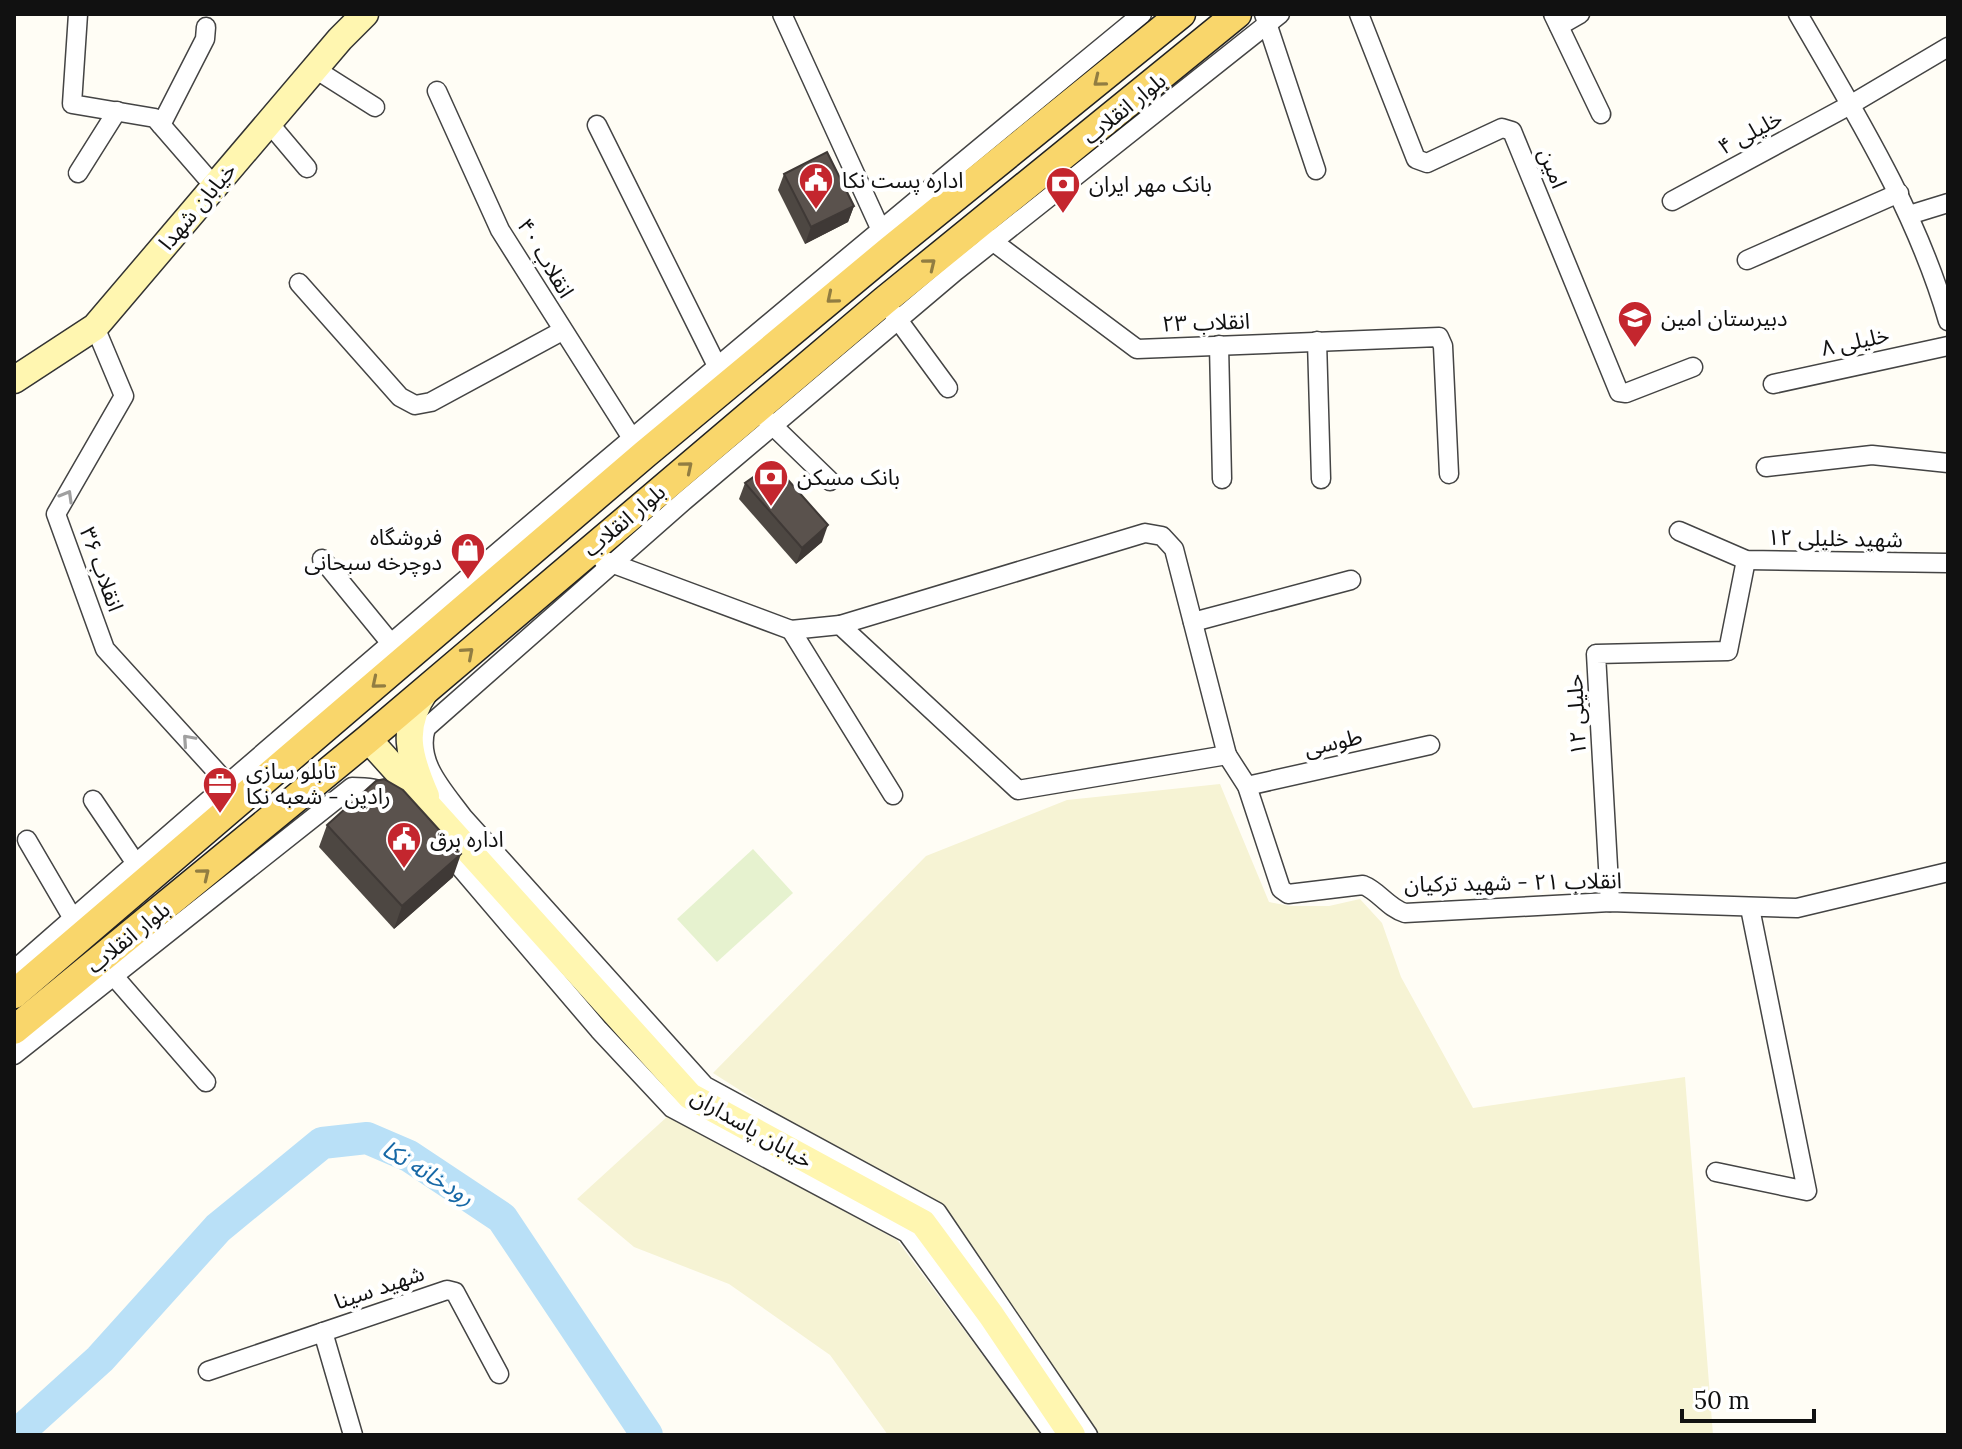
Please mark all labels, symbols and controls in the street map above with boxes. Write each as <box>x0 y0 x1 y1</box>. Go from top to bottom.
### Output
street label: بلوار انقلاب <box>1077 66 1171 150</box>
one-way arrow <box>1093 72 1108 86</box>
street label: خلیلی ۴ <box>1713 103 1787 161</box>
street label: امین <box>1532 144 1574 192</box>
street label: خیابان شهدا <box>152 156 242 256</box>
public building icon: اداره پست نکا <box>797 161 835 211</box>
bank icon: بانک مهر ایران <box>1044 165 1082 215</box>
place label: اداره پست نکا <box>842 166 963 195</box>
place label: بانک مهر ایران <box>1089 170 1212 198</box>
street label: انقلاب ۴۰ <box>511 213 581 303</box>
one-way arrow <box>921 259 935 274</box>
one-way arrow <box>827 288 841 303</box>
school or university icon: دبیرستان امین <box>1616 299 1654 349</box>
place label: دبیرستان امین <box>1661 304 1787 332</box>
street label: انقلاب ۲۳ <box>1162 306 1250 338</box>
street label: خلیلی ۸ <box>1818 320 1892 362</box>
bank icon: بانک مسکن <box>752 458 790 508</box>
one-way arrow <box>678 462 693 477</box>
place label: بانک مسکن <box>797 463 900 491</box>
street label: بلوار انقلاب <box>577 477 671 563</box>
one-way arrow <box>57 490 73 505</box>
street label: انقلاب ۳۶ <box>74 523 130 615</box>
place label: فروشگاه دوچرخه سبحانی <box>304 523 442 577</box>
street label: شهید خلیلی ۱۲ <box>1767 523 1903 553</box>
shop icon: فروشگاه دوچرخه سبحانی <box>449 531 487 581</box>
one-way arrow <box>459 649 473 663</box>
one-way arrow <box>372 673 386 688</box>
street label: حلیلی ۱۲ <box>1560 674 1592 756</box>
street label: طوسی <box>1301 722 1365 762</box>
one-way arrow <box>184 735 198 750</box>
place label: تابلو سازی رادین - شعبه نکا <box>246 757 390 810</box>
office icon: تابلو سازی رادین - شعبه نکا <box>201 765 239 815</box>
public building icon: اداره برق <box>385 820 423 870</box>
place label: اداره برق <box>430 825 504 853</box>
street label: انقلاب ۲۱ - شهید ترکیان <box>1404 866 1622 898</box>
one-way arrow <box>195 869 209 884</box>
street label: بلوار انقلاب <box>81 895 175 979</box>
street label: خیابان پاسداران <box>686 1082 818 1175</box>
water label: رودخانه نکا <box>376 1133 480 1212</box>
street label: شهید سینا <box>330 1259 428 1315</box>
scale bar <box>1682 1373 1814 1423</box>
text: 50 m <box>1694 1385 1750 1416</box>

